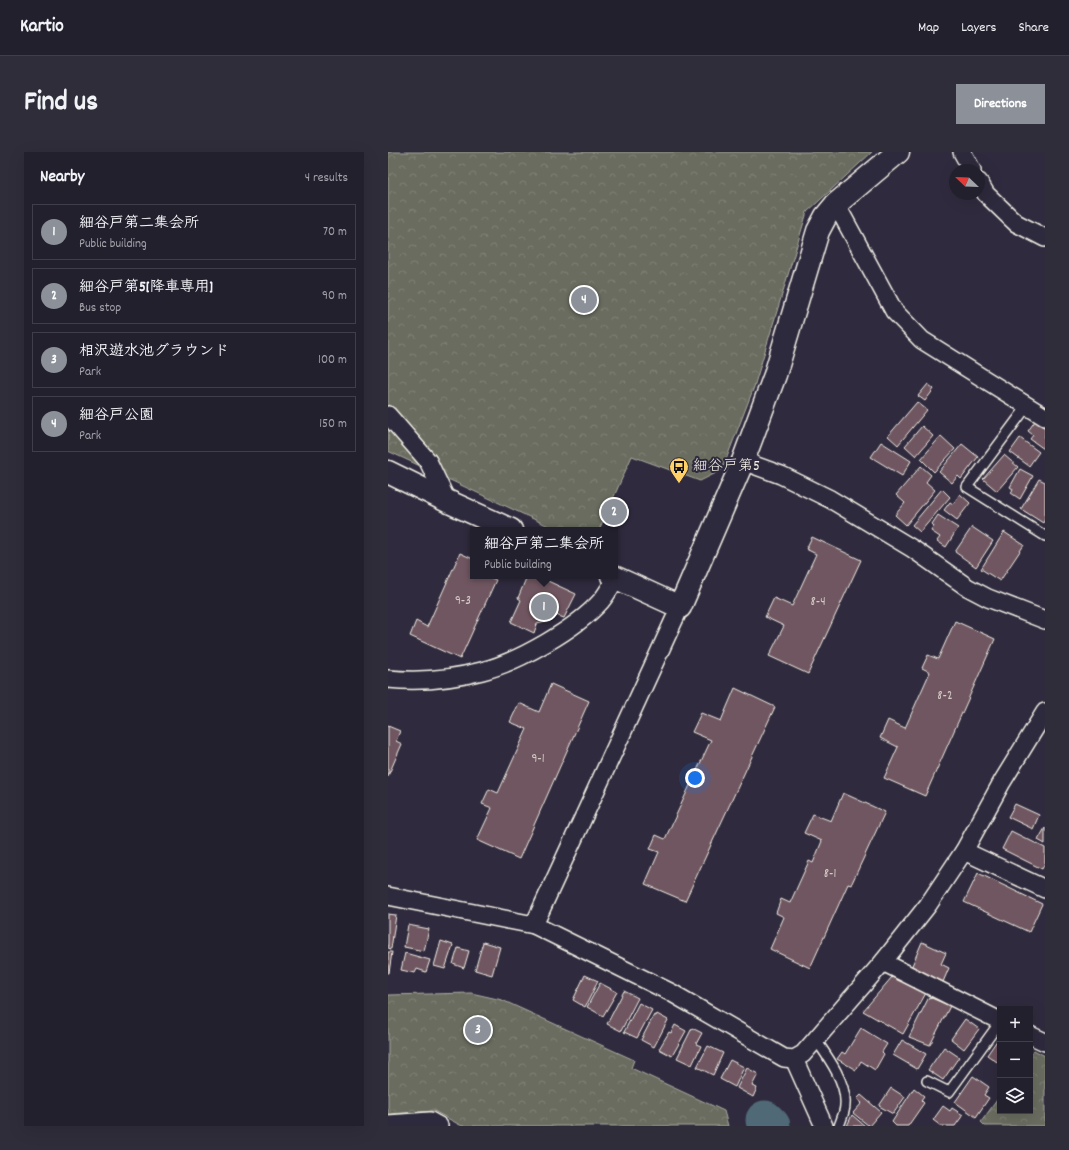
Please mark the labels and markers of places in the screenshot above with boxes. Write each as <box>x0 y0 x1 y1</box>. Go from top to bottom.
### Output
pin: 4 <box>571 285 597 315</box>
bus stop icon: 細谷戸第5 <box>668 456 690 484</box>
place label: 細谷戸第5 <box>693 456 760 478</box>
pin: 2 <box>601 497 627 527</box>
pin: 1 <box>531 592 557 622</box>
pin: 3 <box>465 1015 491 1045</box>

